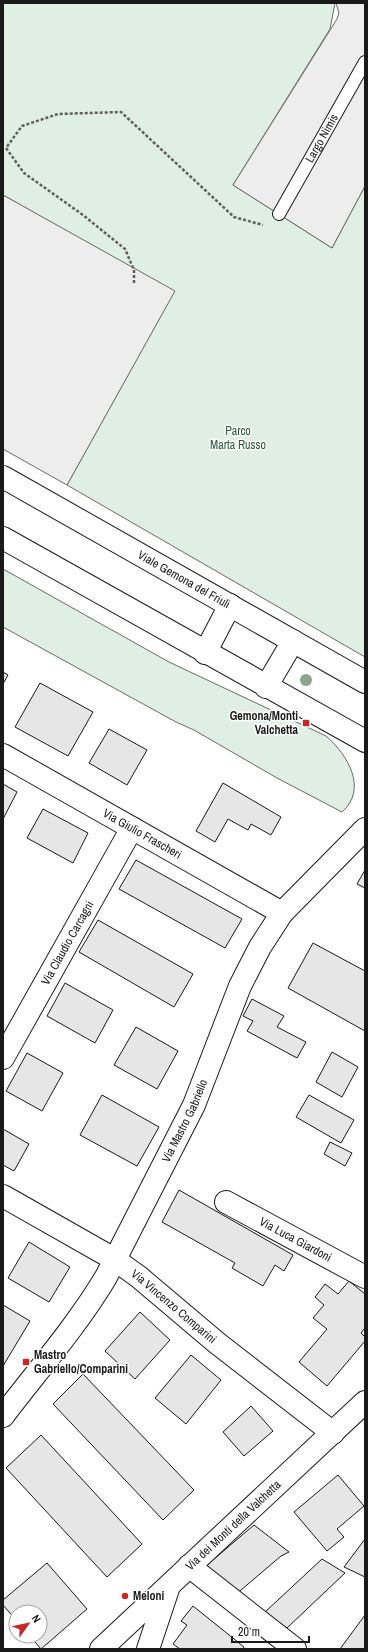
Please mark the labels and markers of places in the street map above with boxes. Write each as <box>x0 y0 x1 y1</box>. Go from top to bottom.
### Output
place label: Gemona/Monti Valchetta <box>230 708 299 738</box>
marker: Gemona/Monti Valchetta <box>301 718 311 728</box>
place label: Mastro Gabriello/Comparini <box>34 1347 128 1377</box>
marker: Mastro Gabriello/Comparini <box>21 1357 31 1367</box>
place label: Meloni <box>133 1588 164 1604</box>
marker: Meloni <box>120 1591 130 1601</box>

